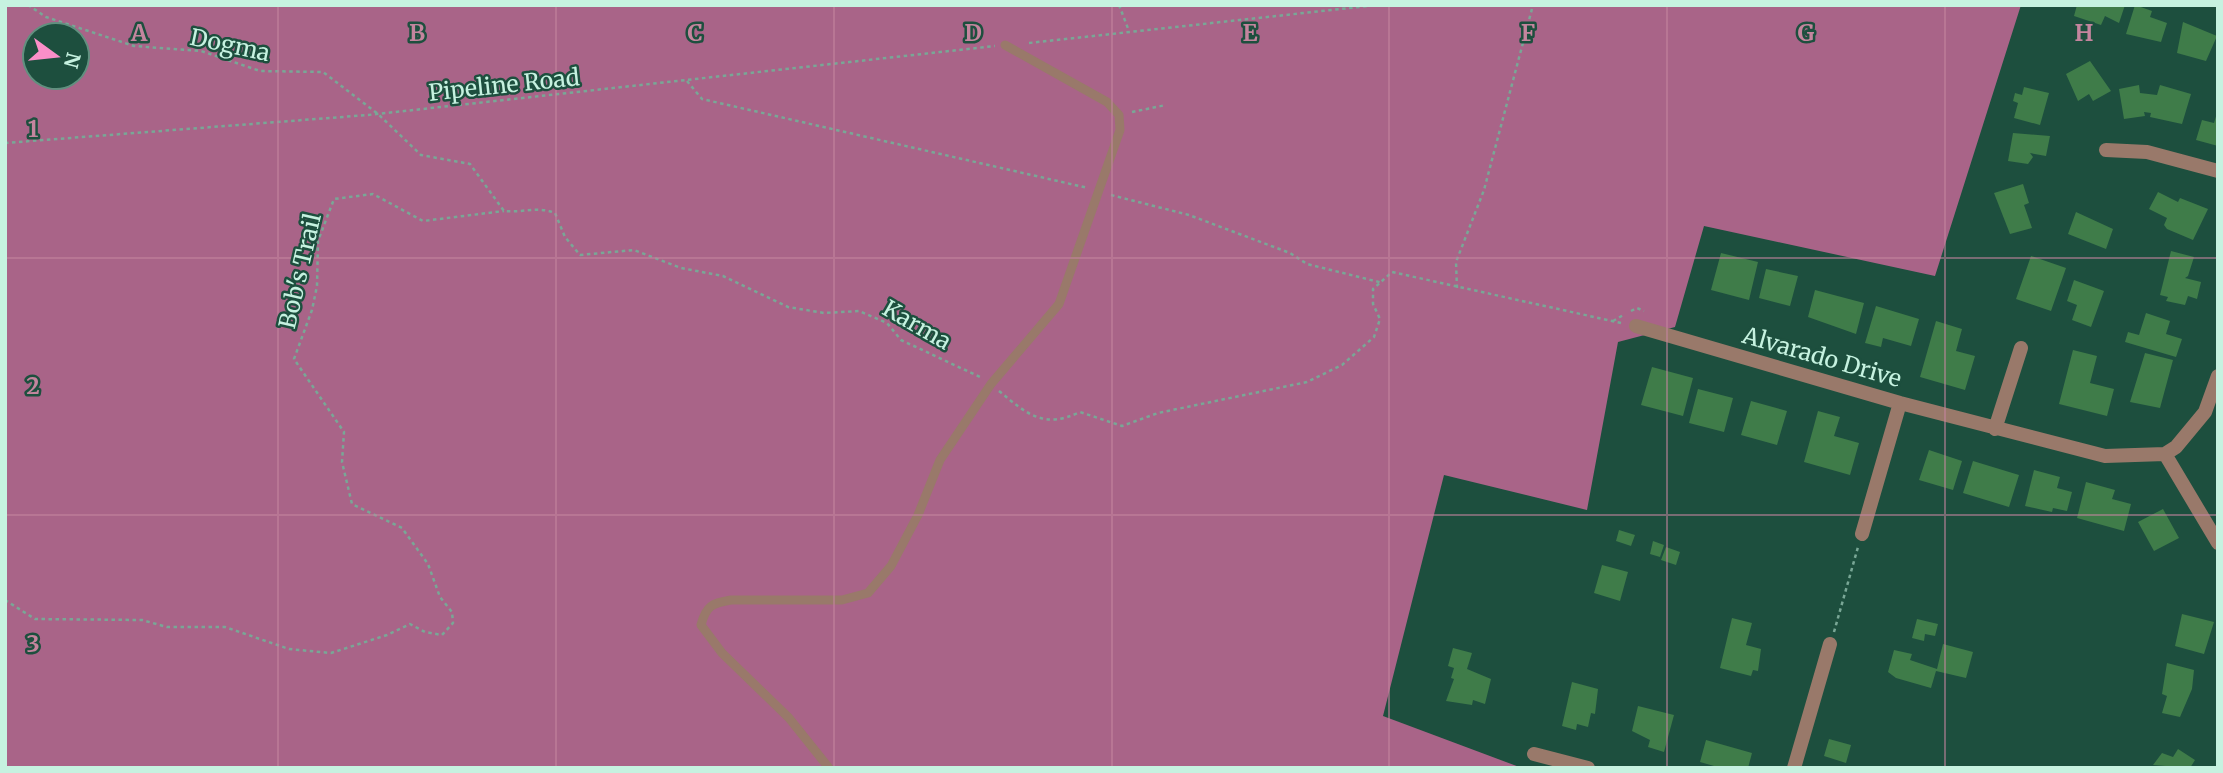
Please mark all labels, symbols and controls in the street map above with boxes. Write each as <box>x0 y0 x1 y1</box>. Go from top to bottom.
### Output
text: A <box>130 18 148 47</box>
text: B <box>409 18 425 47</box>
text: C <box>687 18 703 47</box>
text: D <box>964 18 982 47</box>
text: E <box>1242 18 1258 47</box>
text: F <box>1521 18 1535 47</box>
text: G <box>1798 18 1815 47</box>
text: H <box>2075 18 2094 47</box>
north arrow <box>21 21 91 91</box>
street label: Dogma <box>188 22 273 67</box>
text: N <box>59 50 86 71</box>
street label: Pipeline Road <box>427 62 581 107</box>
text: 1 <box>28 114 39 143</box>
street label: Bob's Trail <box>272 210 327 331</box>
street label: Karma <box>878 293 957 356</box>
street label: Alvarado Drive <box>1738 320 1905 393</box>
text: 2 <box>26 371 40 400</box>
text: 3 <box>26 629 40 658</box>

